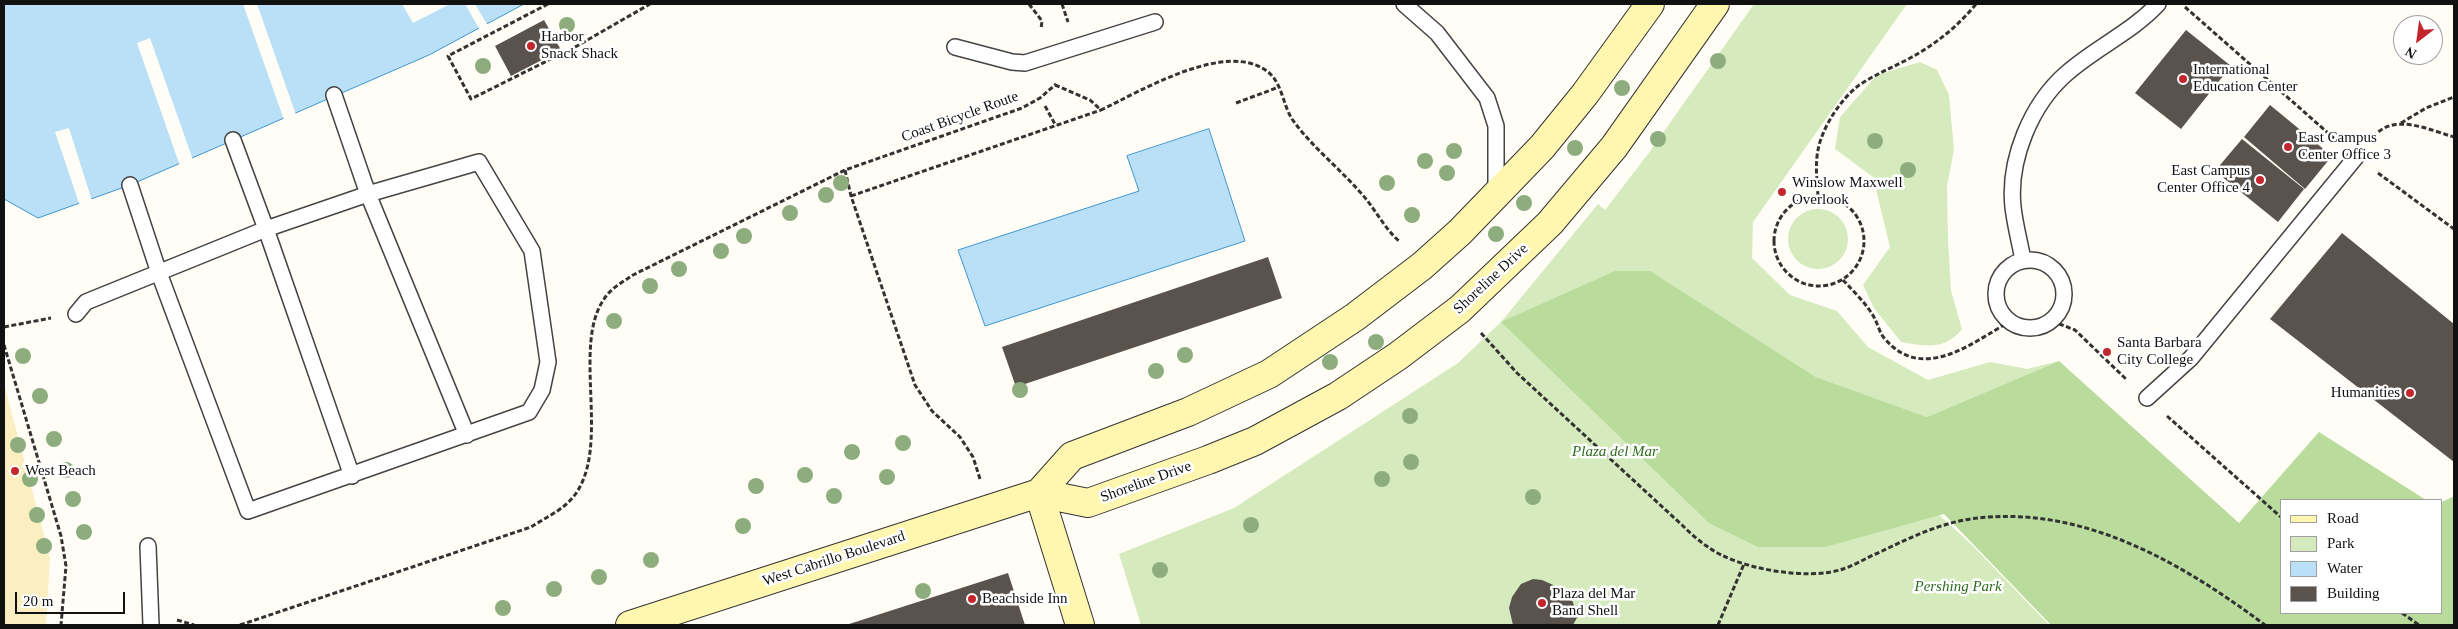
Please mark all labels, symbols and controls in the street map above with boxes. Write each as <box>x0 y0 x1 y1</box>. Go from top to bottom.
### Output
north arrow <box>2393 15 2443 65</box>
place label: Harbor Snack Shack <box>541 28 618 63</box>
marker: Harbor Snack Shack <box>525 40 537 52</box>
text: N <box>2403 44 2419 62</box>
place label: International Education Center <box>2193 61 2298 96</box>
marker: International Education Center <box>2177 73 2189 85</box>
street label: Coast Bicycle Route <box>899 87 1021 147</box>
place label: East Campus Center Office 3 <box>2298 129 2391 164</box>
marker: East Campus Center Office 3 <box>2282 141 2294 153</box>
place label: East Campus Center Office 4 <box>2157 162 2250 197</box>
place label: Winslow Maxwell Overlook <box>1792 174 1903 209</box>
marker: East Campus Center Office 4 <box>2254 174 2266 186</box>
marker: Winslow Maxwell Overlook <box>1776 186 1788 198</box>
street label: Shoreline Drive <box>1450 240 1532 318</box>
place label: Santa Barbara City College <box>2117 334 2202 369</box>
marker: Santa Barbara City College <box>2101 346 2113 358</box>
place label: Humanities <box>2331 384 2400 402</box>
marker: Humanities <box>2404 387 2416 399</box>
park label: Plaza del Mar <box>1572 443 1658 461</box>
street label: Shoreline Drive <box>1098 457 1194 507</box>
place label: West Beach <box>25 462 96 480</box>
marker: West Beach <box>9 465 21 477</box>
legend <box>2280 499 2443 614</box>
text: Road <box>2327 510 2359 526</box>
street label: West Cabrillo Boulevard <box>760 527 908 591</box>
text: Park <box>2327 535 2355 551</box>
text: Water <box>2327 560 2362 576</box>
park label: Pershing Park <box>1914 578 2002 596</box>
scale bar <box>18 582 128 614</box>
place label: Plaza del Mar Band Shell <box>1552 585 1635 620</box>
text: Building <box>2327 585 2380 601</box>
place label: Beachside Inn <box>982 590 1067 608</box>
text: 20 m <box>23 593 53 609</box>
marker: Beachside Inn <box>966 593 978 605</box>
marker: Plaza del Mar Band Shell <box>1536 597 1548 609</box>

